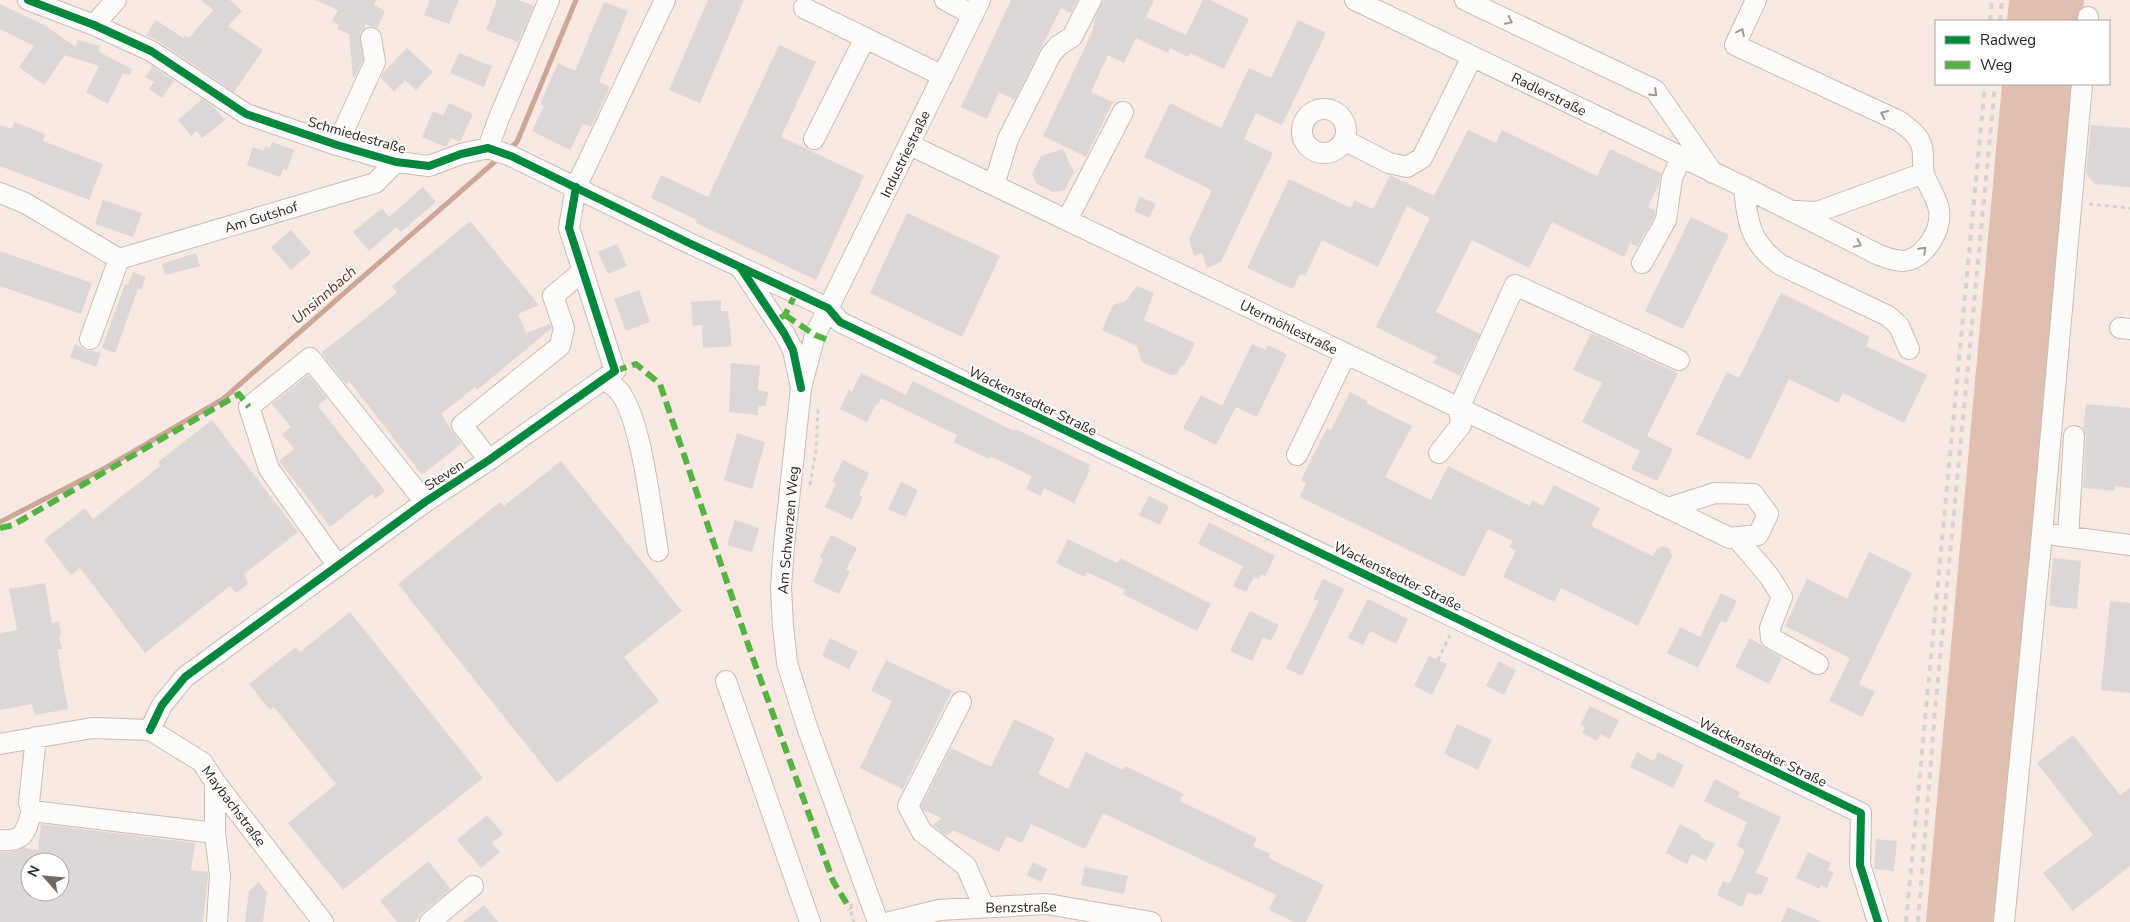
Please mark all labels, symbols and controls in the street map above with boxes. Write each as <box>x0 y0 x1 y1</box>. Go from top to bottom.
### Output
one-way arrow <box>1504 15 1513 25</box>
legend <box>1935 20 2110 85</box>
one-way arrow <box>1735 28 1745 37</box>
text: Radweg <box>1980 30 2036 50</box>
text: Weg <box>1980 55 2012 75</box>
street label: Radlerstraße <box>1508 68 1590 121</box>
one-way arrow <box>1649 87 1658 96</box>
street label: Industriestraße <box>876 107 935 201</box>
one-way arrow <box>1880 110 1889 120</box>
street label: Schmiedestraße <box>306 112 408 159</box>
street label: Am Gutshof <box>222 197 300 238</box>
one-way arrow <box>1852 238 1861 248</box>
one-way arrow <box>1917 247 1926 256</box>
water label: Unsinnbach <box>287 261 361 329</box>
street label: Utermöhlestraße <box>1237 296 1341 359</box>
street label: Wackenstedter Straße <box>965 362 1100 441</box>
street label: Steven <box>421 456 468 495</box>
street label: Am Schwarzen Weg <box>773 465 804 595</box>
street label: Wackenstedter Straße <box>1330 537 1465 616</box>
street label: Wackenstedter Straße <box>1695 713 1830 792</box>
street label: Maybachstraße <box>197 762 270 851</box>
north arrow <box>20 852 70 902</box>
text: N <box>23 862 45 880</box>
street label: Benzstraße <box>985 897 1057 918</box>

